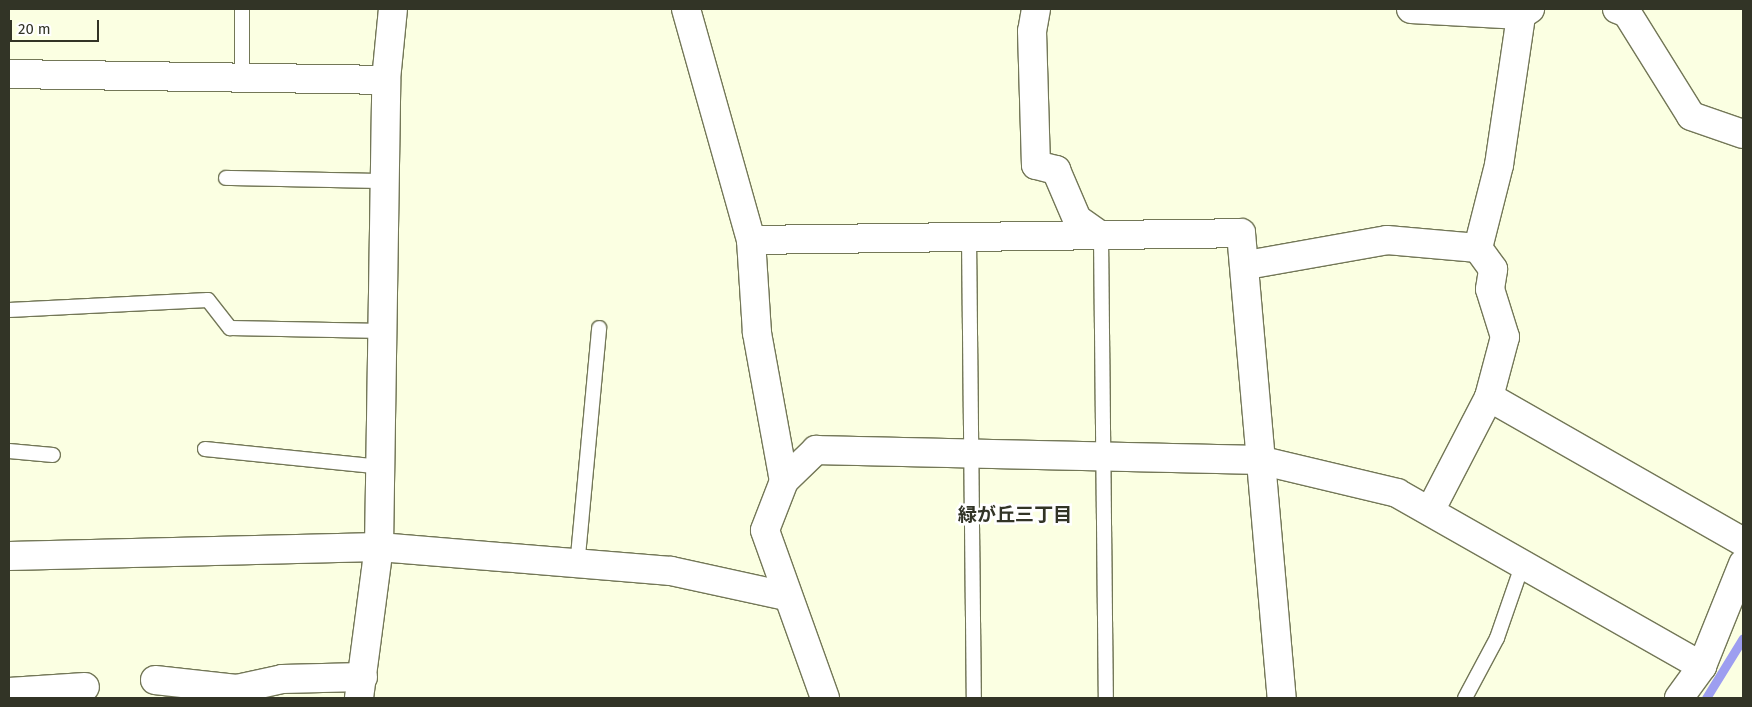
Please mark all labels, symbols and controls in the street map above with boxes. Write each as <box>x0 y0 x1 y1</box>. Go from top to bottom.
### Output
scale bar <box>12 10 101 42</box>
text: 20 m <box>18 20 51 38</box>
district label: 緑が丘三丁目 <box>958 504 1072 526</box>

